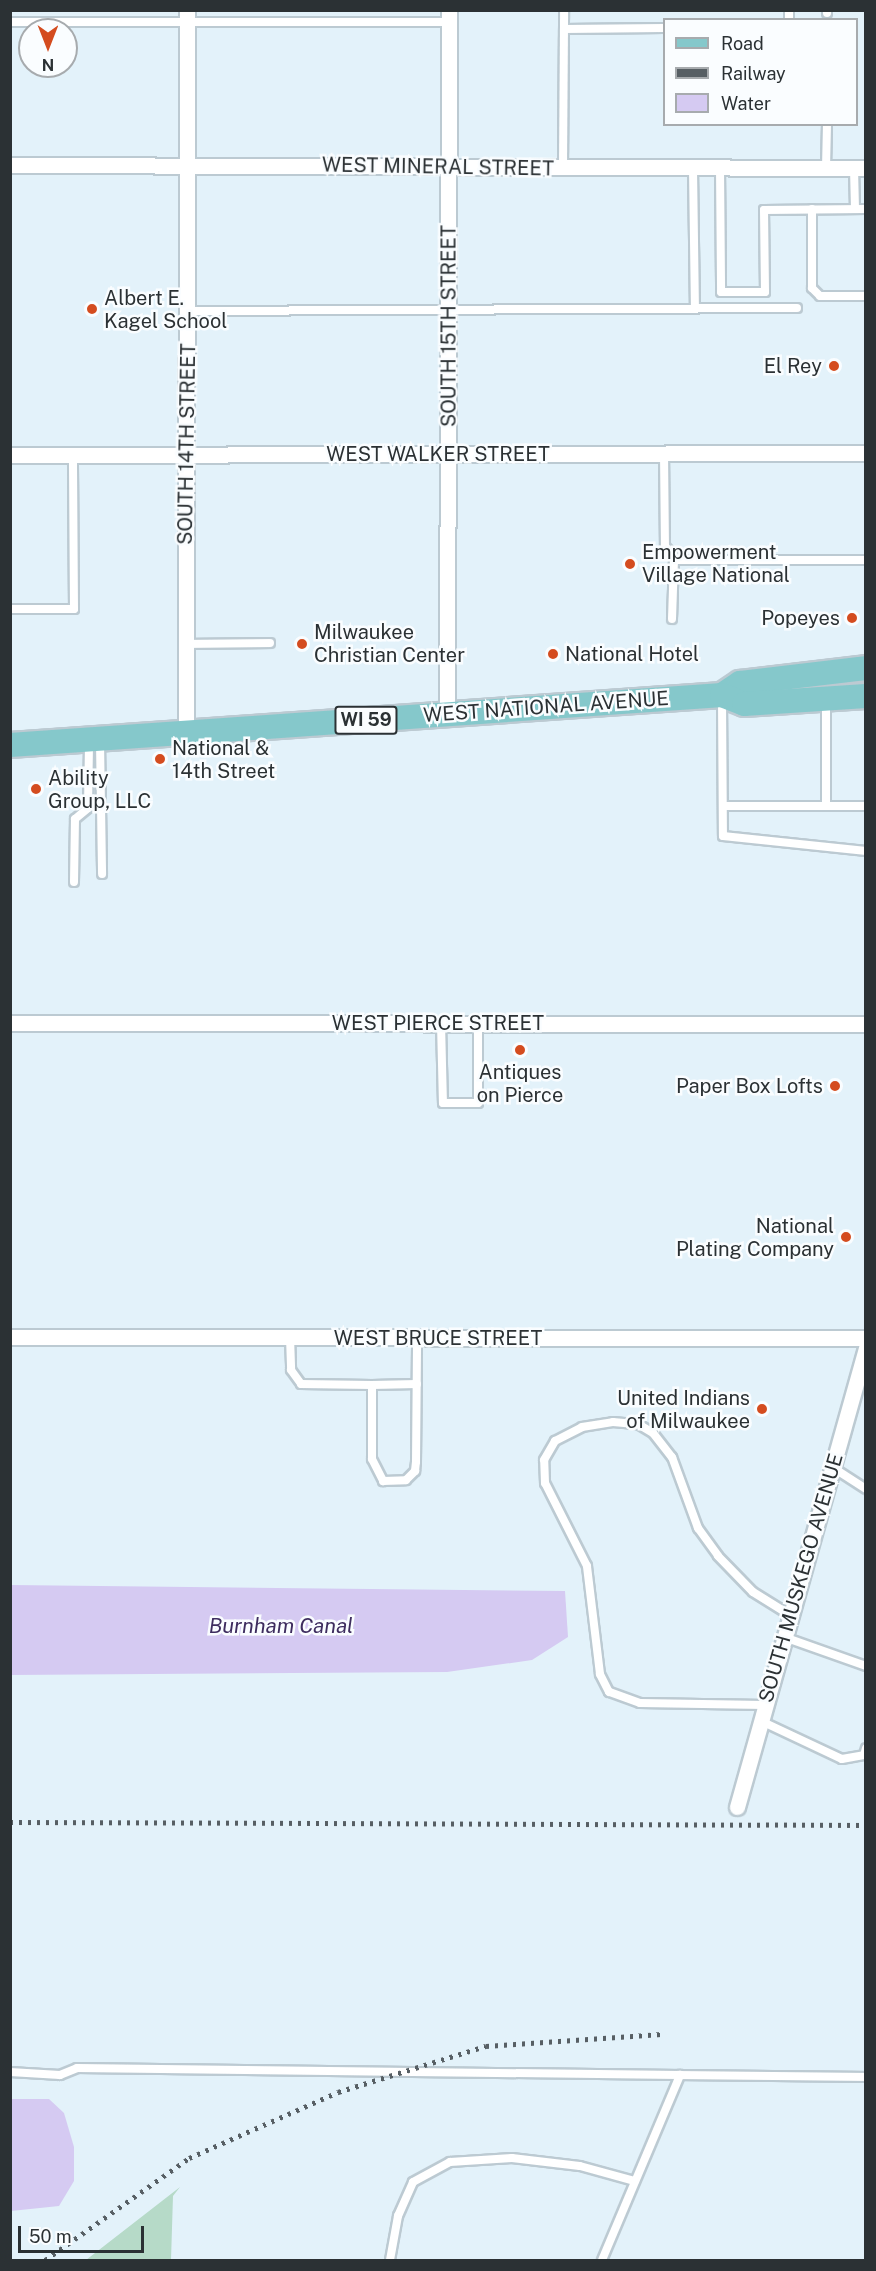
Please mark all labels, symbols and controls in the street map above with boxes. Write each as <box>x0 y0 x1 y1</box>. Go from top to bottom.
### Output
north arrow <box>18 18 78 78</box>
legend <box>663 18 858 126</box>
text: Road <box>721 33 764 54</box>
text: N <box>42 55 54 74</box>
text: Railway <box>721 63 786 84</box>
text: Water <box>721 93 771 114</box>
street label: WEST MINERAL STREET <box>322 153 554 181</box>
street label: SOUTH 15TH STREET <box>437 225 461 427</box>
place label: Albert E. Kagel School <box>104 286 227 333</box>
marker: Albert E. Kagel School <box>85 302 99 316</box>
street label: SOUTH 14TH STREET <box>173 343 201 545</box>
place label: El Rey <box>764 354 822 378</box>
marker: El Rey <box>827 359 841 373</box>
street label: WEST WALKER STREET <box>326 442 550 466</box>
place label: Empowerment Village National <box>642 540 790 587</box>
marker: Empowerment Village National <box>623 557 637 571</box>
place label: Popeyes <box>761 606 840 630</box>
marker: Popeyes <box>845 611 859 625</box>
place label: Milwaukee Christian Center <box>314 620 465 667</box>
marker: Milwaukee Christian Center <box>295 637 309 651</box>
place label: National Hotel <box>565 642 699 666</box>
marker: National Hotel <box>546 647 560 661</box>
street label: WEST NATIONAL AVENUE <box>422 686 670 728</box>
road number: WI 59 <box>333 705 399 735</box>
place label: National & 14th Street <box>172 736 275 783</box>
marker: National & 14th Street <box>153 752 167 766</box>
place label: Ability Group, LLC <box>48 766 151 813</box>
marker: Ability Group, LLC <box>29 782 43 796</box>
street label: WEST PIERCE STREET <box>332 1011 544 1035</box>
marker: Antiques on Pierce <box>513 1043 527 1057</box>
place label: Antiques on Pierce <box>477 1060 563 1107</box>
place label: Paper Box Lofts <box>676 1074 823 1098</box>
marker: Paper Box Lofts <box>828 1079 842 1093</box>
place label: National Plating Company <box>676 1214 834 1261</box>
marker: National Plating Company <box>839 1230 853 1244</box>
street label: WEST BRUCE STREET <box>334 1326 542 1350</box>
place label: United Indians of Milwaukee <box>617 1386 750 1433</box>
marker: United Indians of Milwaukee <box>755 1402 769 1416</box>
street label: SOUTH MUSKEGO AVENUE <box>754 1451 848 1705</box>
water label: Burnham Canal <box>209 1613 353 1639</box>
scale bar <box>21 2214 147 2252</box>
text: 50 m <box>29 2226 72 2247</box>

